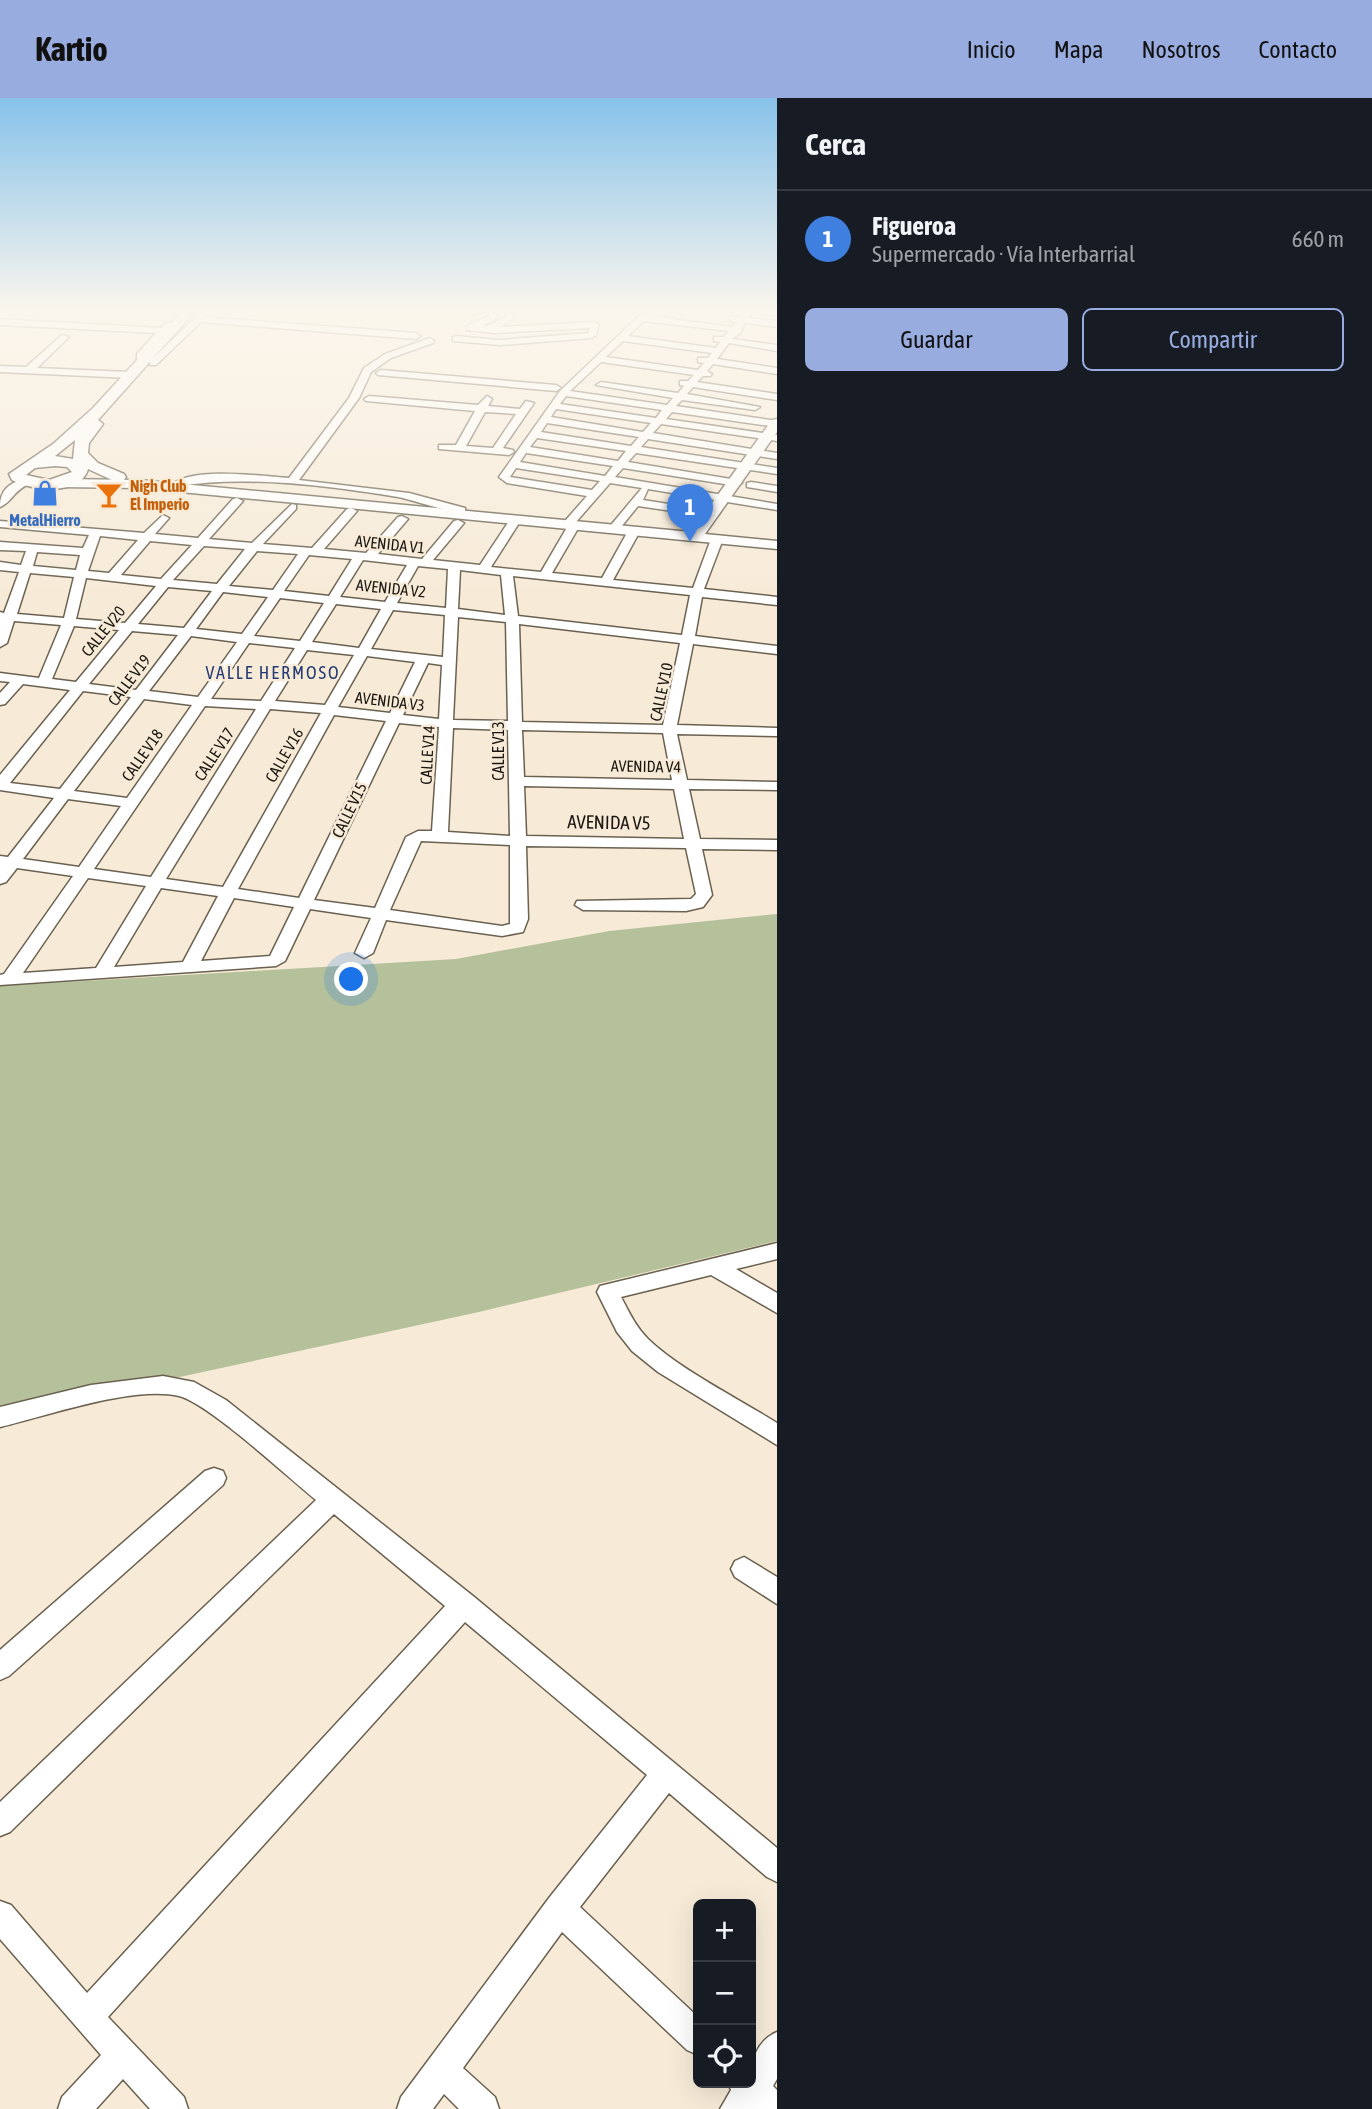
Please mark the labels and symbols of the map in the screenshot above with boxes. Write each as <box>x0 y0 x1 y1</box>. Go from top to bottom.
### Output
place label: Nigh Club El Imperio <box>130 477 190 513</box>
shop icon: MetalHierro <box>30 478 60 508</box>
bar icon: Nigh Club El Imperio <box>94 480 124 510</box>
pin: 1 <box>667 484 713 542</box>
place label: MetalHierro <box>9 511 81 529</box>
street label: AVENIDA V1 <box>354 531 426 557</box>
street label: AVENIDA V2 <box>355 575 427 601</box>
street label: CALLE V20 <box>77 602 129 660</box>
street label: CALLE V19 <box>104 651 154 709</box>
street label: CALLE V10 <box>646 661 676 723</box>
district label: VALLE HERMOSO <box>205 662 341 683</box>
street label: AVENIDA V3 <box>354 688 426 714</box>
street label: CALLE V13 <box>489 721 507 781</box>
street label: CALLE V17 <box>190 724 238 784</box>
street label: CALLE V16 <box>261 725 307 785</box>
street label: CALLE V14 <box>416 725 438 785</box>
street label: CALLE V18 <box>118 726 166 784</box>
street label: AVENIDA V4 <box>611 756 681 776</box>
street label: CALLE V15 <box>328 779 370 841</box>
street label: AVENIDA V5 <box>567 810 651 834</box>
your location <box>334 962 368 996</box>

